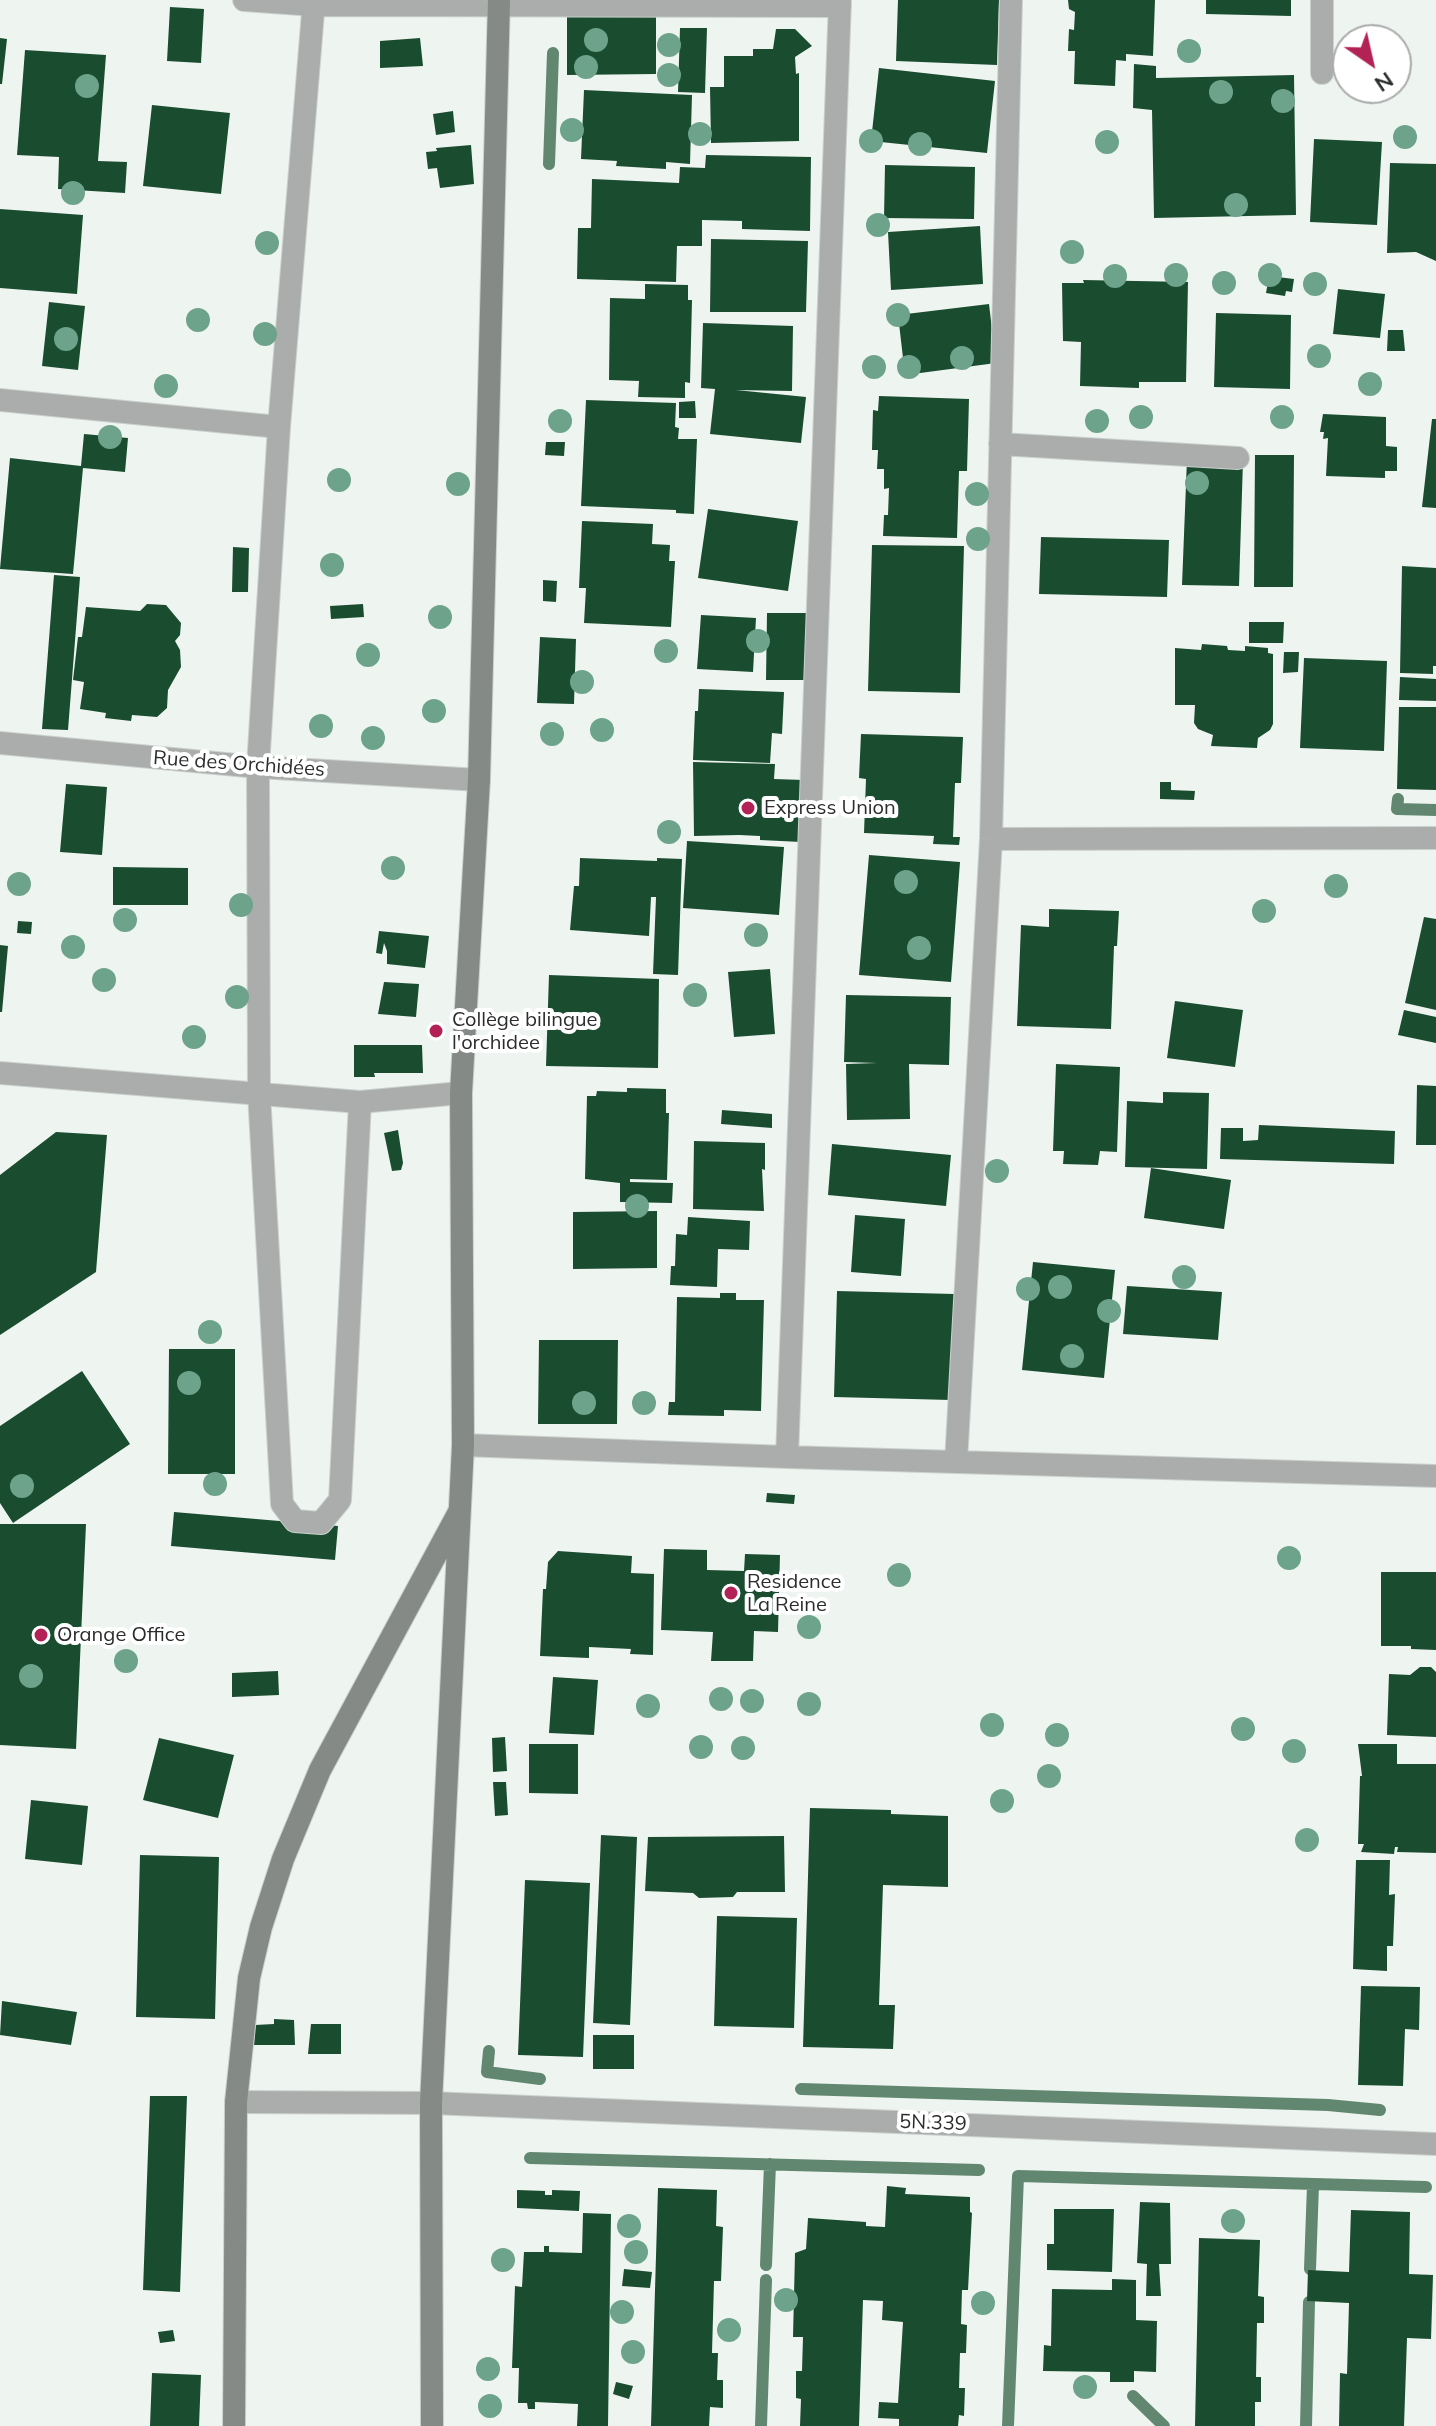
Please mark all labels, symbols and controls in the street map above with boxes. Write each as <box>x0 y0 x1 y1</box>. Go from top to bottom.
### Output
north arrow <box>1332 24 1412 104</box>
text: N <box>1370 66 1399 98</box>
street label: Rue des Orchidées <box>152 746 326 782</box>
place label: Express Union <box>764 796 896 820</box>
marker: Express Union <box>739 799 757 817</box>
place label: Collège bilingue l'orchidee <box>452 1008 597 1055</box>
marker: Collège bilingue l'orchidee <box>427 1022 445 1040</box>
place label: Residence La Reine <box>747 1570 841 1617</box>
marker: Residence La Reine <box>722 1584 740 1602</box>
place label: Orange Office <box>57 1623 185 1647</box>
marker: Orange Office <box>32 1626 50 1644</box>
street label: 5N.339 <box>899 2110 967 2136</box>

